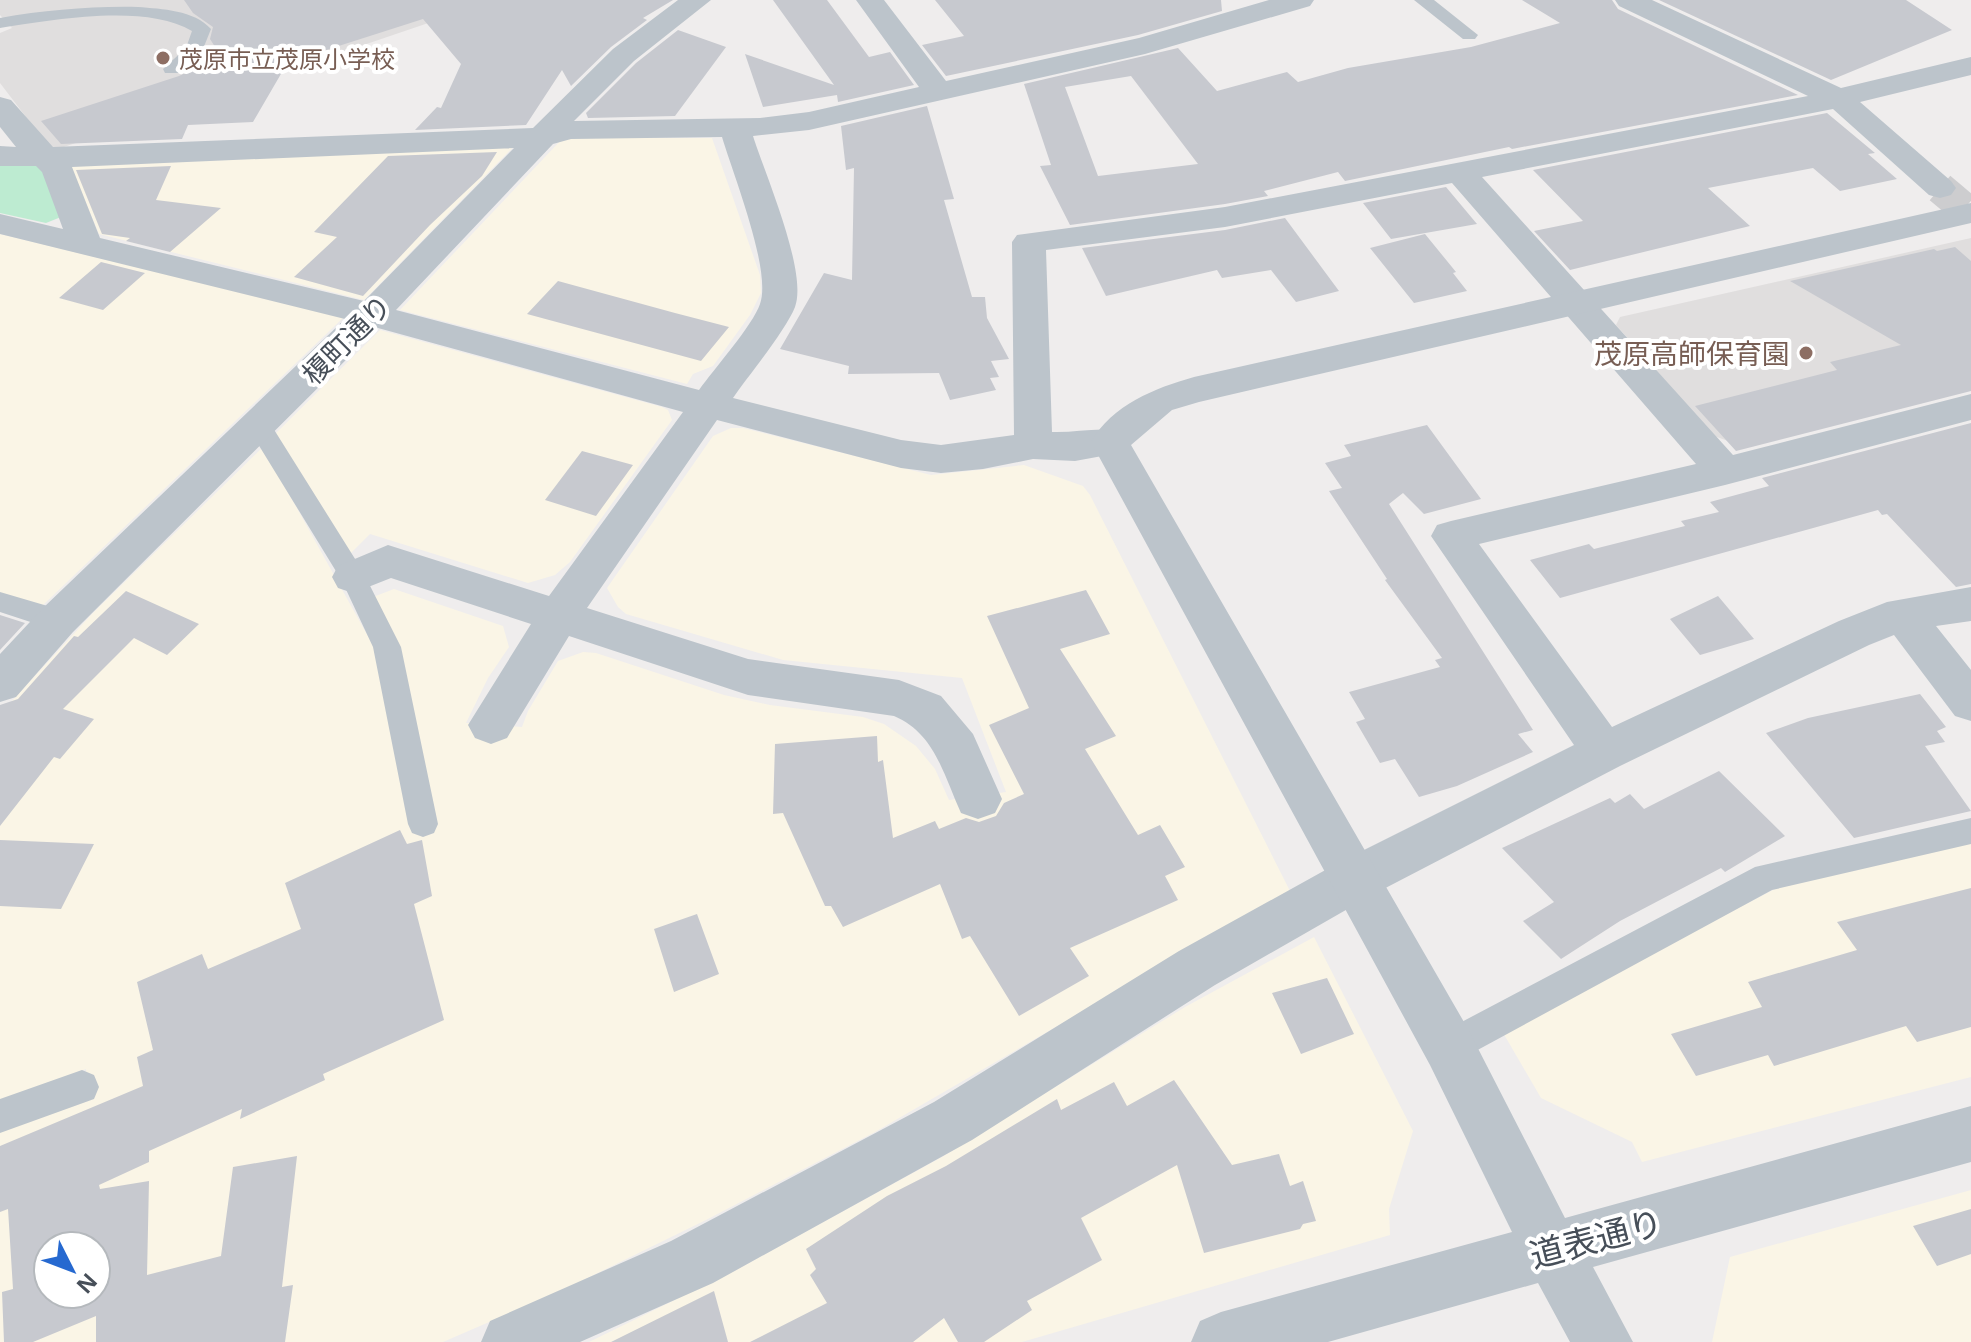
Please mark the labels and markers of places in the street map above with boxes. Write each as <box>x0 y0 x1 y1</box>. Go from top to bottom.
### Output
place label: 茂原市立茂原小学校 <box>179 42 395 75</box>
marker: 茂原市立茂原小学校 <box>154 49 172 67</box>
place label: 茂原高師保育園 <box>1594 334 1790 372</box>
marker: 茂原高師保育園 <box>1797 344 1815 362</box>

